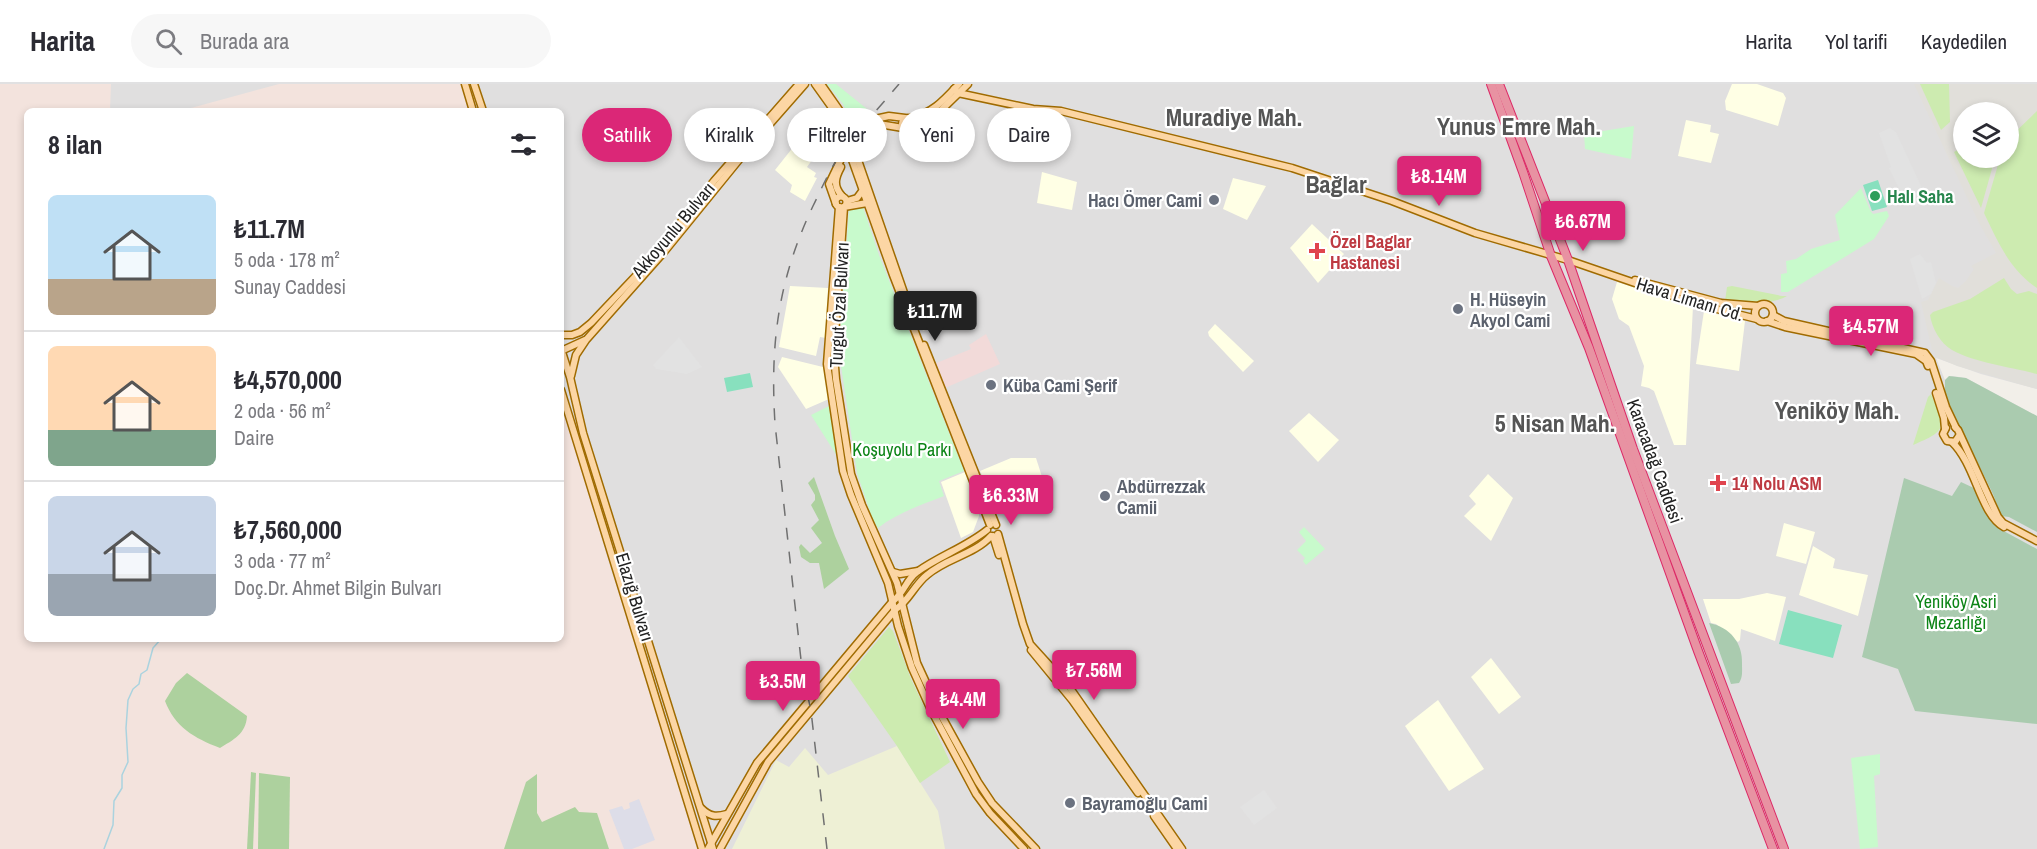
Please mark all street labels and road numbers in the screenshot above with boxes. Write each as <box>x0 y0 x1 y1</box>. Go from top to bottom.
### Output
street label: Akkoyunlu Bulvarı <box>625 177 721 284</box>
street label: Turgut Özal Bulvarı <box>823 241 855 369</box>
street label: Hava Limanı Cd. <box>1633 271 1747 327</box>
street label: Karacadağ Caddesi <box>1621 395 1689 527</box>
street label: Elazığ Bulvarı <box>610 550 660 644</box>

